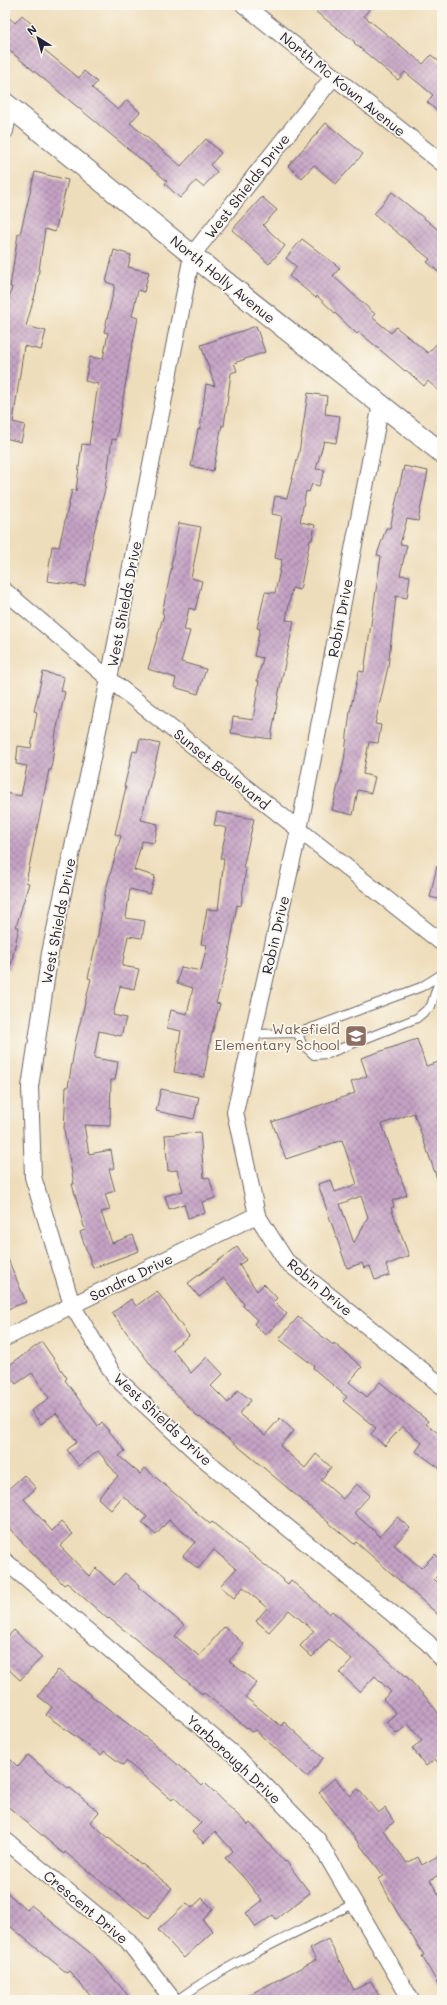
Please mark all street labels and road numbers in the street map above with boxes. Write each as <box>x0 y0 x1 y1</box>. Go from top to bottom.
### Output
street label: North Mc Kown Avenue <box>276 27 410 141</box>
street label: West Shields Drive <box>200 130 294 242</box>
street label: North Holly Avenue <box>167 231 279 327</box>
street label: West Shields Drive <box>102 539 146 669</box>
street label: Robin Drive <box>323 577 357 659</box>
street label: Sunset Boulevard <box>170 724 274 814</box>
street label: West Shields Drive <box>36 856 80 986</box>
street label: Robin Drive <box>257 894 293 976</box>
street label: Sandra Drive <box>86 1249 176 1305</box>
street label: Robin Drive <box>283 1254 357 1320</box>
street label: West Shields Drive <box>110 1368 216 1470</box>
street label: Yarborough Drive <box>183 1710 285 1808</box>
street label: Crescent Drive <box>40 1866 132 1948</box>

